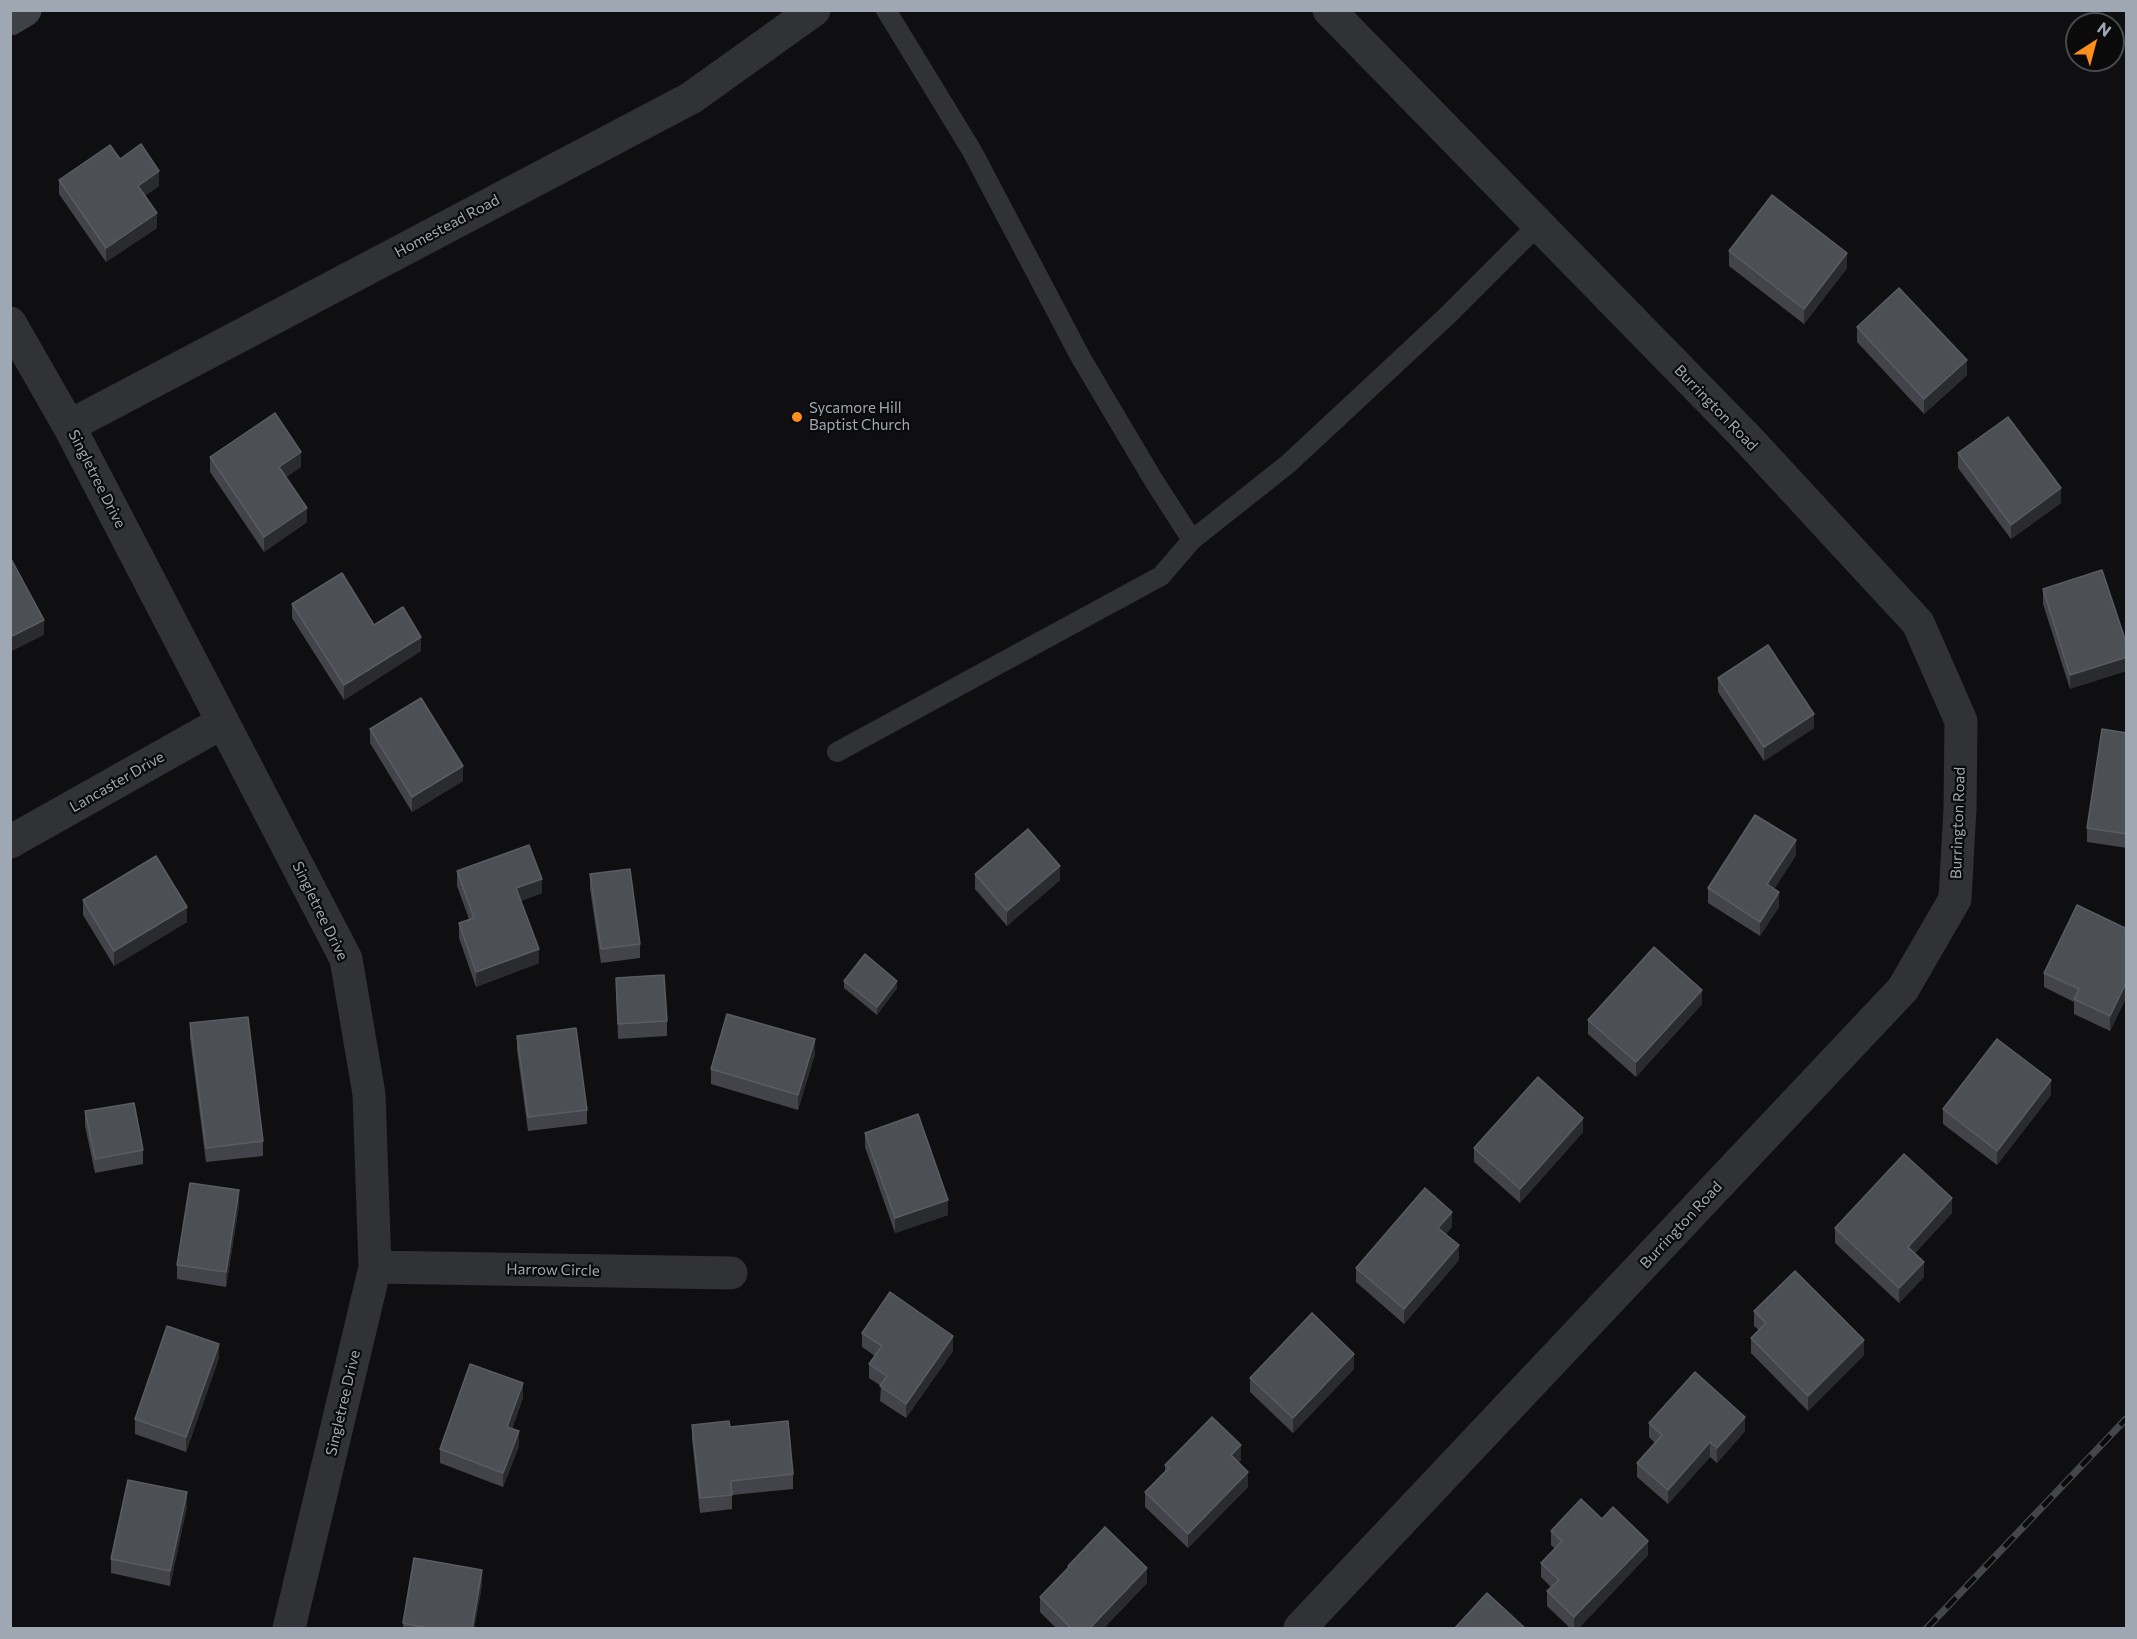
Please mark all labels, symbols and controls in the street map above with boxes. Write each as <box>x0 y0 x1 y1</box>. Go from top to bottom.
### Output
north arrow <box>2065 12 2125 72</box>
text: N <box>2094 17 2115 40</box>
street label: Homestead Road <box>391 191 503 261</box>
street label: Burrington Road <box>1671 361 1761 455</box>
place label: Sycamore Hill Baptist Church <box>809 399 910 434</box>
marker: Sycamore Hill Baptist Church <box>790 410 804 424</box>
street label: Singletree Drive <box>65 427 129 531</box>
street label: Lancaster Drive <box>67 748 167 816</box>
street label: Burrington Road <box>1947 767 1969 879</box>
street label: Singletree Drive <box>288 859 352 963</box>
street label: Burrington Road <box>1636 1178 1726 1272</box>
street label: Harrow Circle <box>506 1260 600 1280</box>
street label: Singletree Drive <box>322 1348 364 1458</box>

